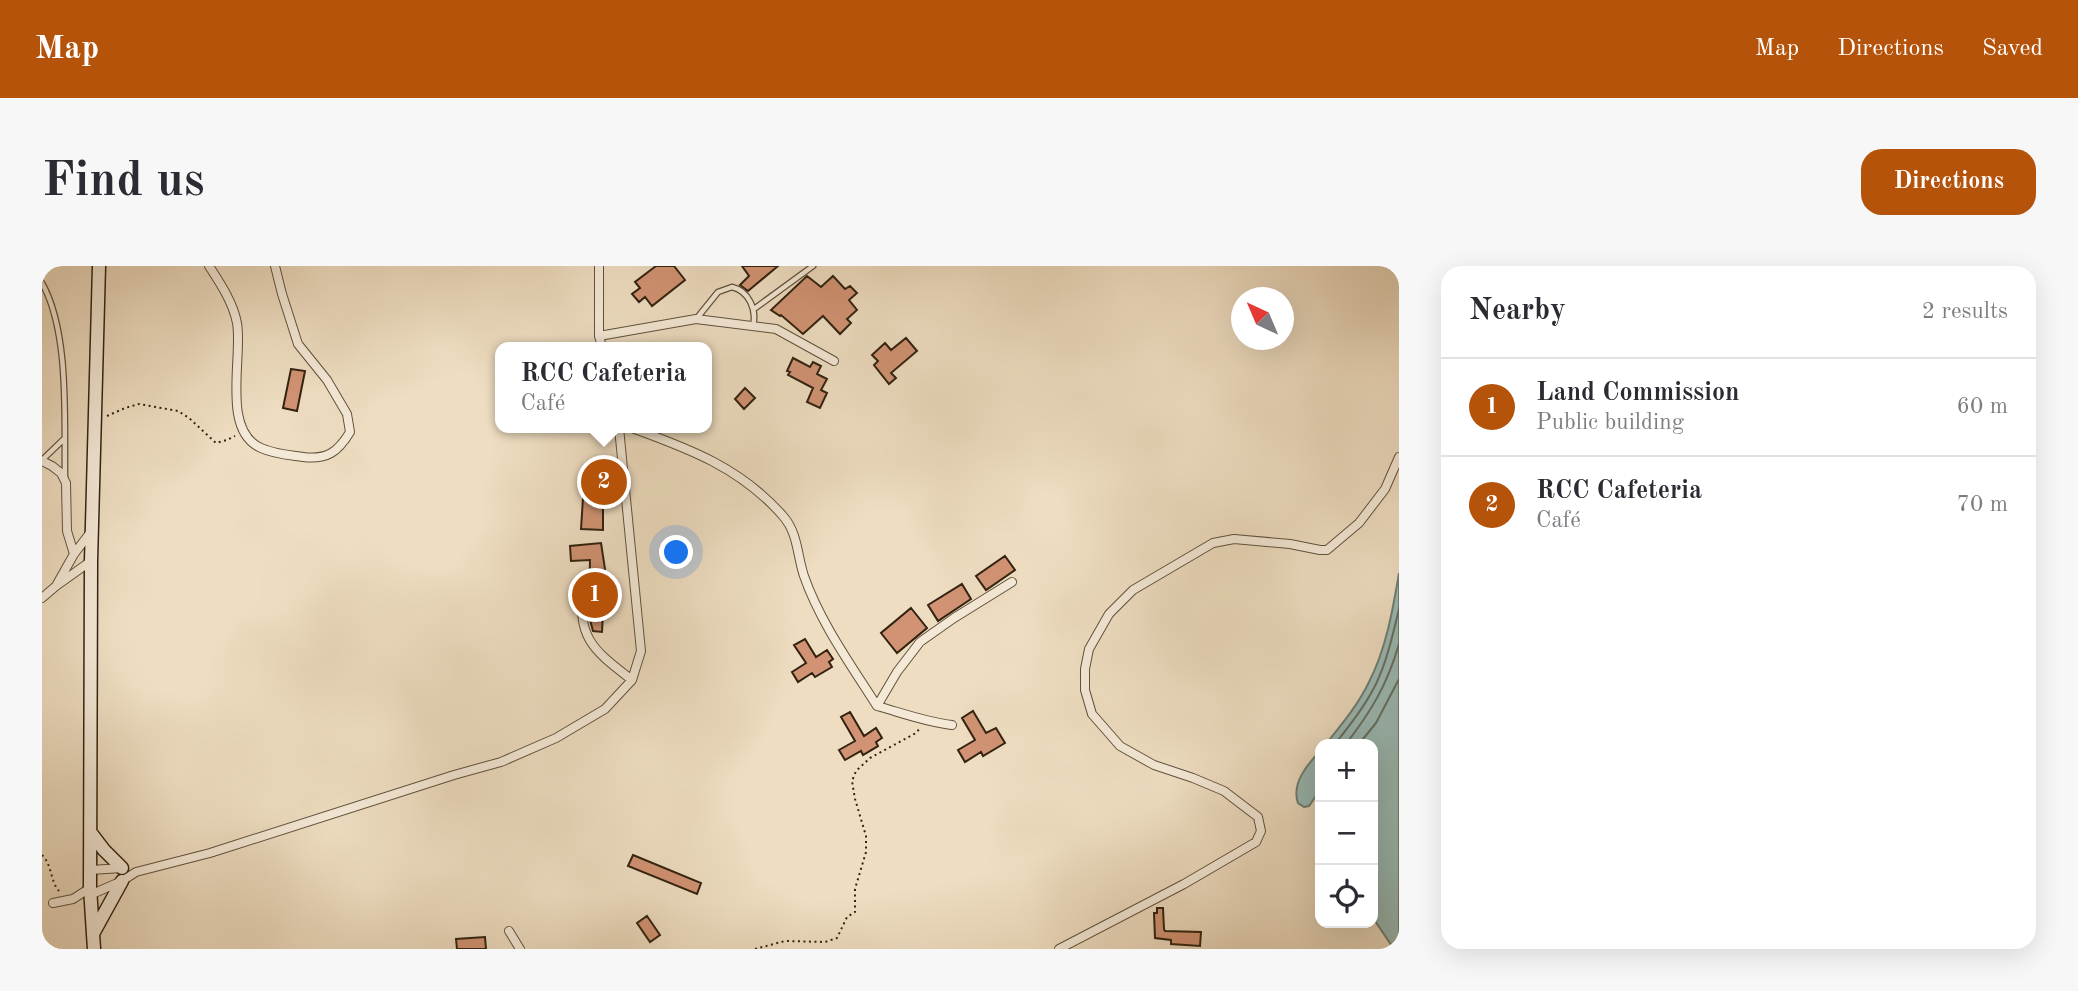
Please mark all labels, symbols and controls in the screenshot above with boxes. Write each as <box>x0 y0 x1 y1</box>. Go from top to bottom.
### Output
text: Map <box>35 33 99 66</box>
text: Map <box>1755 37 1799 61</box>
text: Directions <box>1837 37 1944 61</box>
text: Saved <box>1982 37 2043 61</box>
button: Directions <box>1861 149 2036 215</box>
text: Find us <box>42 158 205 207</box>
north arrow <box>1231 287 1294 350</box>
text: Nearby <box>1469 296 1566 326</box>
text: 2 results <box>1922 300 2008 323</box>
popup <box>495 342 712 433</box>
text: RCC Cafeteria <box>520 361 687 387</box>
text: Land Commission <box>1536 380 1740 406</box>
text: Café <box>520 392 565 415</box>
text: 1 <box>1485 395 1499 418</box>
text: 60 m <box>1957 395 2008 418</box>
text: Public building <box>1536 411 1684 434</box>
pin: 2 <box>581 456 627 508</box>
text: RCC Cafeteria <box>1536 478 1702 504</box>
text: 2 <box>1485 493 1499 516</box>
text: 70 m <box>1957 493 2008 516</box>
text: Café <box>1536 509 1581 532</box>
your location <box>659 535 693 569</box>
pin: 1 <box>572 569 618 621</box>
map controls <box>1315 739 1378 928</box>
button: + <box>1315 739 1378 802</box>
button: − <box>1315 802 1378 865</box>
button: locate <box>1315 865 1378 928</box>

